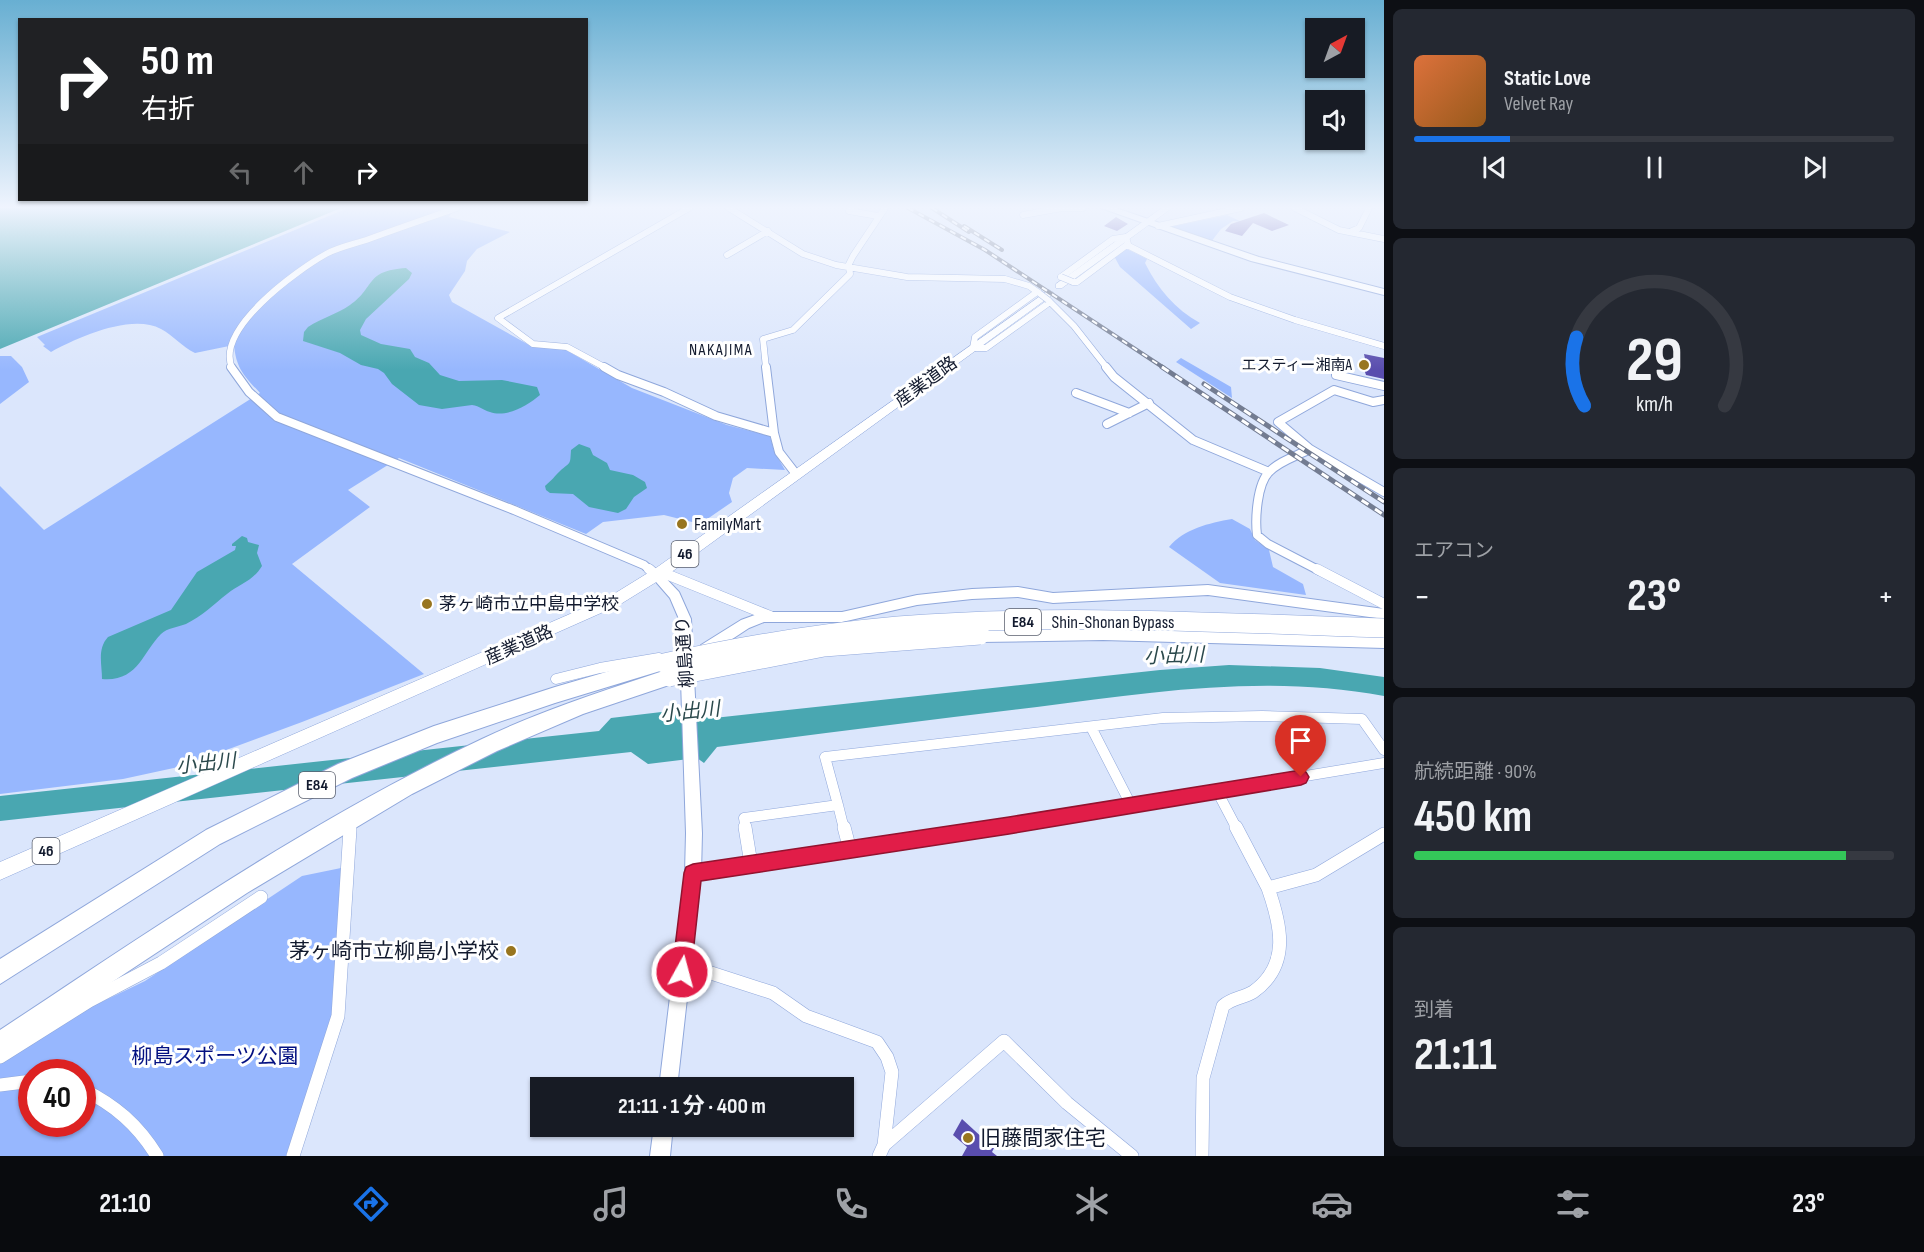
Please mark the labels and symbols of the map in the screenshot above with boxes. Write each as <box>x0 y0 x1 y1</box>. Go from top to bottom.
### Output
north arrow <box>1305 18 1365 78</box>
district label: NAKAJIMA <box>689 341 753 360</box>
street label: 産業道路 <box>891 352 961 412</box>
place label: エスティー湘南A <box>1241 356 1353 375</box>
marker: エスティー湘南A <box>1357 358 1371 372</box>
place label: FamilyMart <box>694 514 762 535</box>
marker: FamilyMart <box>675 517 689 531</box>
road number: 46 <box>672 541 698 567</box>
place label: 茅ヶ崎市立中島中学校 <box>439 594 619 615</box>
marker: 茅ヶ崎市立中島中学校 <box>420 597 434 611</box>
road number: E84 <box>1005 609 1041 635</box>
street label: Shin-Shonan Bypass <box>1052 612 1174 633</box>
street label: 柳島通り <box>672 615 698 689</box>
street label: 産業道路 <box>482 621 556 669</box>
water label: 小出川 <box>1144 643 1206 669</box>
water label: 小出川 <box>659 697 723 727</box>
pin <box>1275 715 1326 777</box>
water label: 小出川 <box>175 749 239 779</box>
road number: E84 <box>299 772 335 798</box>
road number: 46 <box>32 838 60 864</box>
place label: 茅ヶ崎市立柳島小学校 <box>289 939 499 964</box>
position arrow <box>650 940 714 1004</box>
marker: 茅ヶ崎市立柳島小学校 <box>504 944 518 958</box>
park label: 柳島スポーツ公園 <box>131 1044 299 1069</box>
speed limit sign: 40 <box>18 1059 96 1137</box>
place label: 旧藤間家住宅 <box>980 1126 1106 1151</box>
marker: 旧藤間家住宅 <box>961 1131 975 1145</box>

